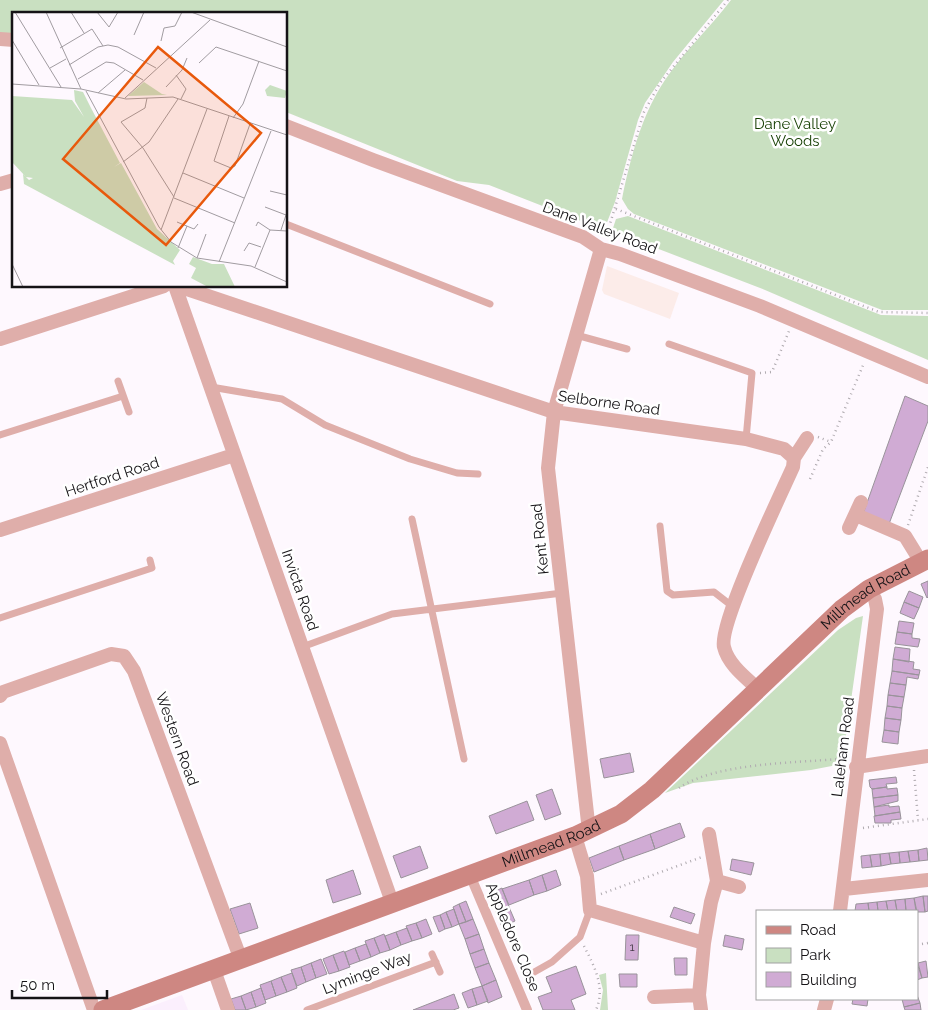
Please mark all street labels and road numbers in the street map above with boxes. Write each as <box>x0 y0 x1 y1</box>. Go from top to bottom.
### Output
street label: Dane Valley Road <box>540 198 660 258</box>
street label: Selborne Road <box>557 387 661 419</box>
street label: Hertford Road <box>63 453 161 501</box>
street label: Kent Road <box>527 503 553 575</box>
street label: Invicta Road <box>278 547 322 633</box>
street label: Millmead Road <box>817 561 913 633</box>
street label: Western Road <box>152 690 202 788</box>
street label: Laleham Road <box>828 696 858 798</box>
street label: Millmead Road <box>499 816 603 871</box>
street label: Appledore Close <box>482 880 544 994</box>
street label: Lyminge Way <box>320 948 414 998</box>

